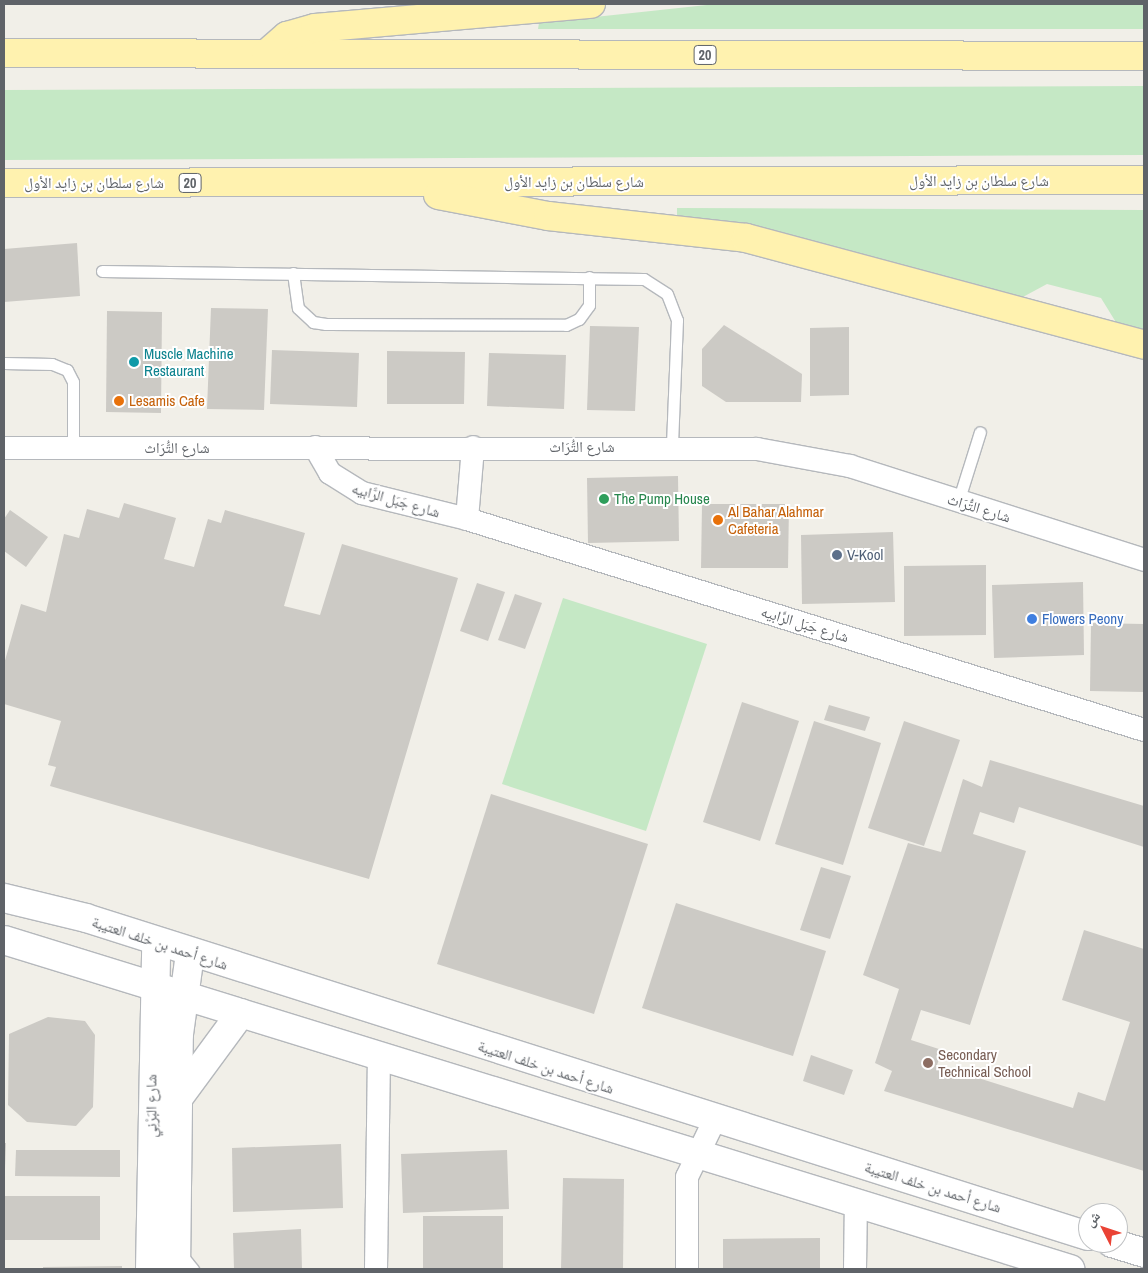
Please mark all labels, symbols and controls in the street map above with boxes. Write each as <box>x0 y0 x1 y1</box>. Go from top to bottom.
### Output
road number: 20 <box>692 44 718 66</box>
road number: 20 <box>178 172 202 194</box>
street label: شارع سلطان بن زايد الأول <box>909 172 1049 190</box>
street label: شارع سلطان بن زايد الأول <box>504 173 644 191</box>
street label: شارع سلطان بن زايد الأول <box>24 174 164 192</box>
place label: Muscle Machine Restaurant <box>144 344 234 379</box>
marker: Muscle Machine Restaurant <box>128 356 140 368</box>
place label: Lesamis Cafe <box>129 392 205 410</box>
marker: Lesamis Cafe <box>113 395 125 407</box>
street label: شارع التُّرَاث <box>549 438 615 456</box>
street label: شارع التُّرَاث <box>144 439 210 457</box>
street label: شارع جَبَل الرَّابيه <box>350 479 442 521</box>
place label: The Pump House <box>614 490 710 508</box>
street label: شارع التُّرَاث <box>945 490 1013 526</box>
marker: The Pump House <box>598 493 610 505</box>
place label: Al Bahar Alahmar Cafeteria <box>728 502 824 537</box>
marker: Al Bahar Alahmar Cafeteria <box>712 514 724 526</box>
place label: V-Kool <box>847 546 883 564</box>
marker: V-Kool <box>831 549 843 561</box>
street label: شارع جَبَل الرَّابيه <box>759 602 851 646</box>
place label: Flowers Peony <box>1042 610 1123 628</box>
marker: Flowers Peony <box>1026 613 1038 625</box>
street label: شارع أحمد بن خلف العتيبة <box>90 913 230 973</box>
street label: شارع أحمد بن خلف العتيبة <box>476 1037 616 1097</box>
place label: Secondary Technical School <box>938 1045 1031 1080</box>
marker: Secondary Technical School <box>922 1057 934 1069</box>
street label: شارع البَرْنِي <box>142 1074 160 1138</box>
street label: شارع أحمد بن خلف العتيبة <box>863 1158 1003 1216</box>
north arrow <box>1078 1203 1128 1253</box>
text: ش <box>1081 1207 1104 1230</box>

